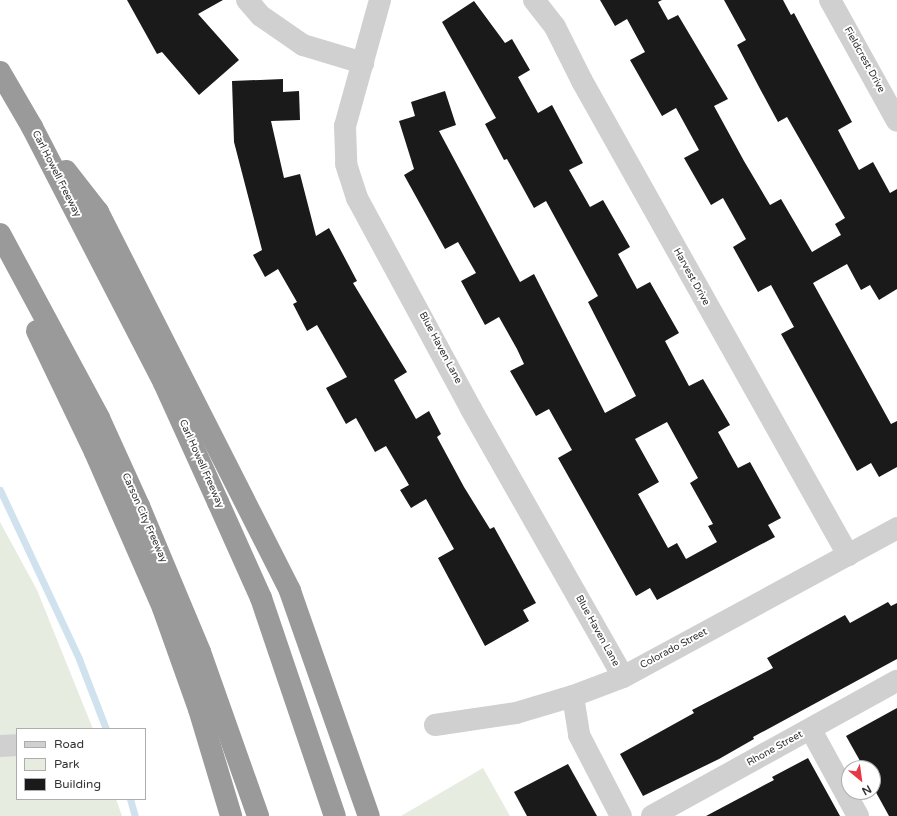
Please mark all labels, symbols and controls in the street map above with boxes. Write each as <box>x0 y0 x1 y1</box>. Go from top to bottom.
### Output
street label: Fieldcrest Drive <box>841 25 887 95</box>
street label: Carl Howell Freeway <box>29 129 83 219</box>
street label: Harvest Drive <box>670 246 712 308</box>
street label: Blue Haven Lane <box>416 310 464 386</box>
street label: Carl Howell Freeway <box>176 418 226 510</box>
street label: Carson City Freeway <box>119 471 169 565</box>
street label: Blue Haven Lane <box>572 593 622 669</box>
street label: Colorado Street <box>638 626 710 672</box>
legend <box>16 728 146 800</box>
street label: Rhone Street <box>745 729 805 769</box>
text: Road <box>54 737 84 751</box>
text: Park <box>54 757 80 771</box>
north arrow <box>841 760 881 800</box>
text: Building <box>54 777 101 791</box>
text: N <box>860 782 874 798</box>

